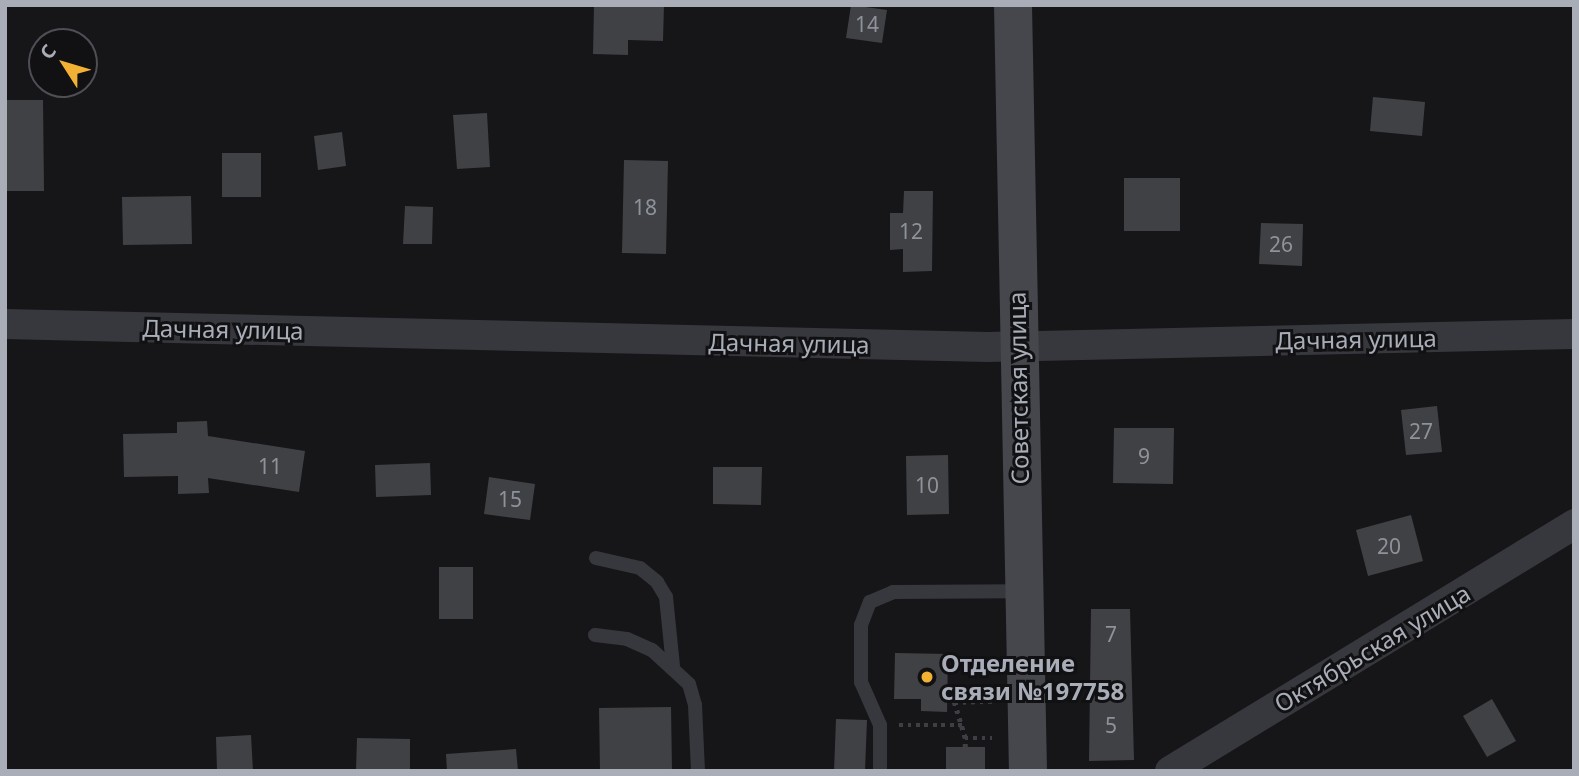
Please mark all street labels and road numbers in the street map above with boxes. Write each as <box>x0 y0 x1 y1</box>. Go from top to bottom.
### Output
street label: Советская улица <box>1002 291 1034 485</box>
street label: Дачная улица <box>142 313 304 345</box>
street label: Дачная улица <box>1275 323 1437 355</box>
street label: Дачная улица <box>708 327 870 359</box>
street label: Октябрьская улица <box>1269 578 1475 718</box>

